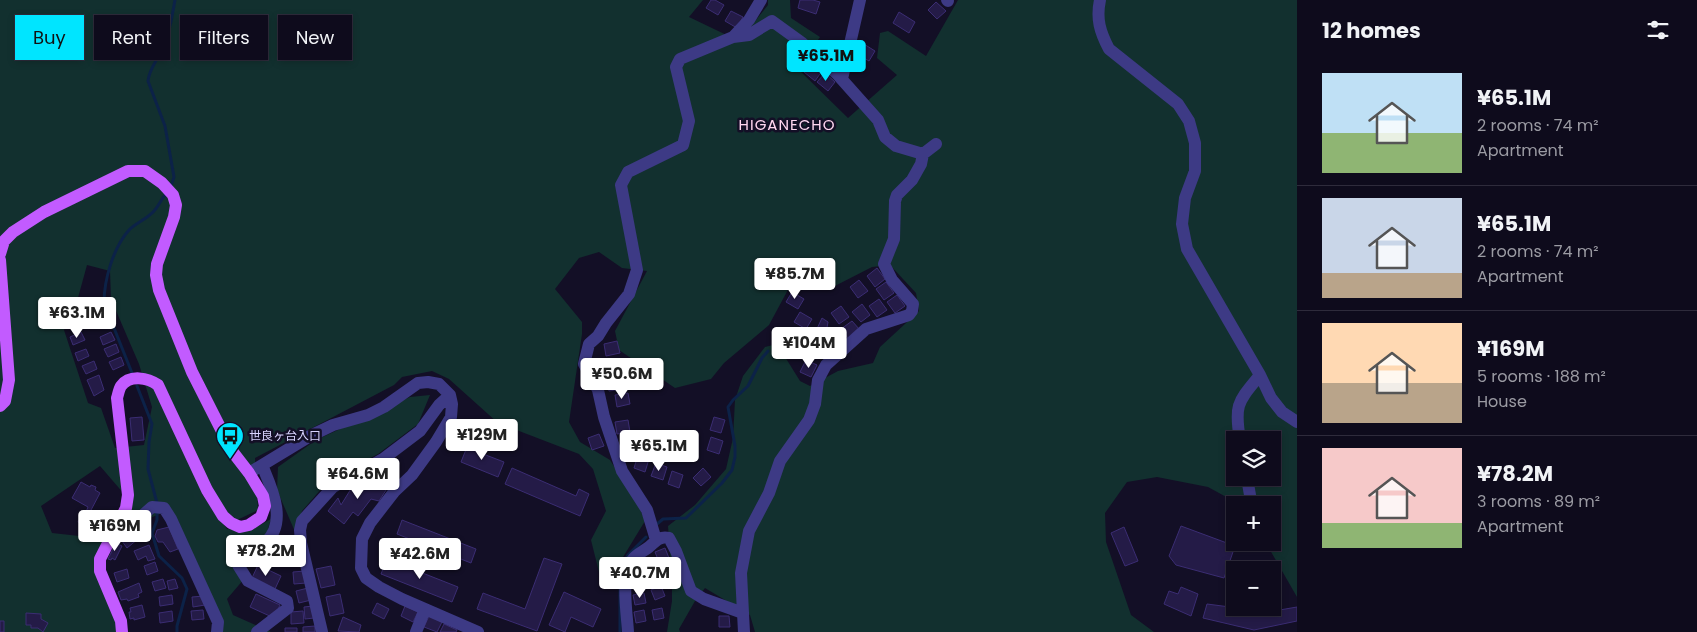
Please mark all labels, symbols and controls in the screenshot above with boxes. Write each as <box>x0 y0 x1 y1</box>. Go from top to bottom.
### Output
chip: Buy <box>15 15 84 60</box>
chip: Rent <box>94 15 170 60</box>
chip: Filters <box>180 15 268 60</box>
chip: New <box>278 15 352 60</box>
text: 12 homes <box>1322 16 1421 45</box>
icon: filters <box>1644 16 1672 44</box>
pin: ¥65.1M <box>785 39 867 82</box>
text: ¥65.1M <box>798 44 854 67</box>
text: ¥65.1M <box>1477 83 1551 112</box>
icon: home <box>1362 93 1422 153</box>
district label: HIGANECHO <box>739 114 835 135</box>
text: 2 rooms · 74 m² <box>1477 114 1599 137</box>
text: Apartment <box>1477 139 1564 162</box>
text: ¥65.1M <box>1477 209 1551 238</box>
icon: home <box>1362 218 1422 278</box>
text: 2 rooms · 74 m² <box>1477 240 1599 263</box>
pin: ¥85.7M <box>754 258 836 300</box>
text: ¥85.7M <box>765 262 825 285</box>
text: Apartment <box>1477 265 1564 288</box>
pin: ¥63.1M <box>36 296 118 339</box>
text: ¥63.1M <box>49 301 105 324</box>
pin: ¥104M <box>774 326 844 369</box>
text: ¥104M <box>783 331 835 354</box>
text: ¥169M <box>1477 334 1545 363</box>
icon: home <box>1362 343 1422 403</box>
pin: ¥50.6M <box>581 358 663 400</box>
text: ¥50.6M <box>592 362 652 385</box>
text: 5 rooms · 188 m² <box>1477 365 1606 388</box>
text: House <box>1477 390 1527 413</box>
pin: ¥129M <box>447 418 517 461</box>
bus stop icon: 世良ヶ台入口 <box>215 421 245 460</box>
text: ¥129M <box>457 423 507 446</box>
place label: 世良ヶ台入口 <box>249 427 321 444</box>
pin: ¥65.1M <box>618 430 700 472</box>
map controls <box>1226 431 1281 616</box>
button: layers <box>1226 431 1281 486</box>
text: ¥65.1M <box>631 434 687 457</box>
pin: ¥64.6M <box>317 458 399 500</box>
text: ¥78.2M <box>1477 459 1553 488</box>
text: ¥64.6M <box>327 462 389 485</box>
icon: home <box>1362 468 1422 528</box>
text: 3 rooms · 89 m² <box>1477 490 1600 513</box>
button: + <box>1226 496 1281 551</box>
pin: ¥169M <box>80 510 150 552</box>
text: ¥169M <box>89 514 141 537</box>
text: Apartment <box>1477 515 1564 538</box>
pin: ¥78.2M <box>225 534 307 577</box>
pin: ¥42.6M <box>379 538 461 580</box>
text: ¥78.2M <box>237 539 295 562</box>
text: ¥42.6M <box>390 542 450 565</box>
pin: ¥40.7M <box>599 556 681 599</box>
text: ¥40.7M <box>610 561 670 584</box>
button: − <box>1226 561 1281 616</box>

